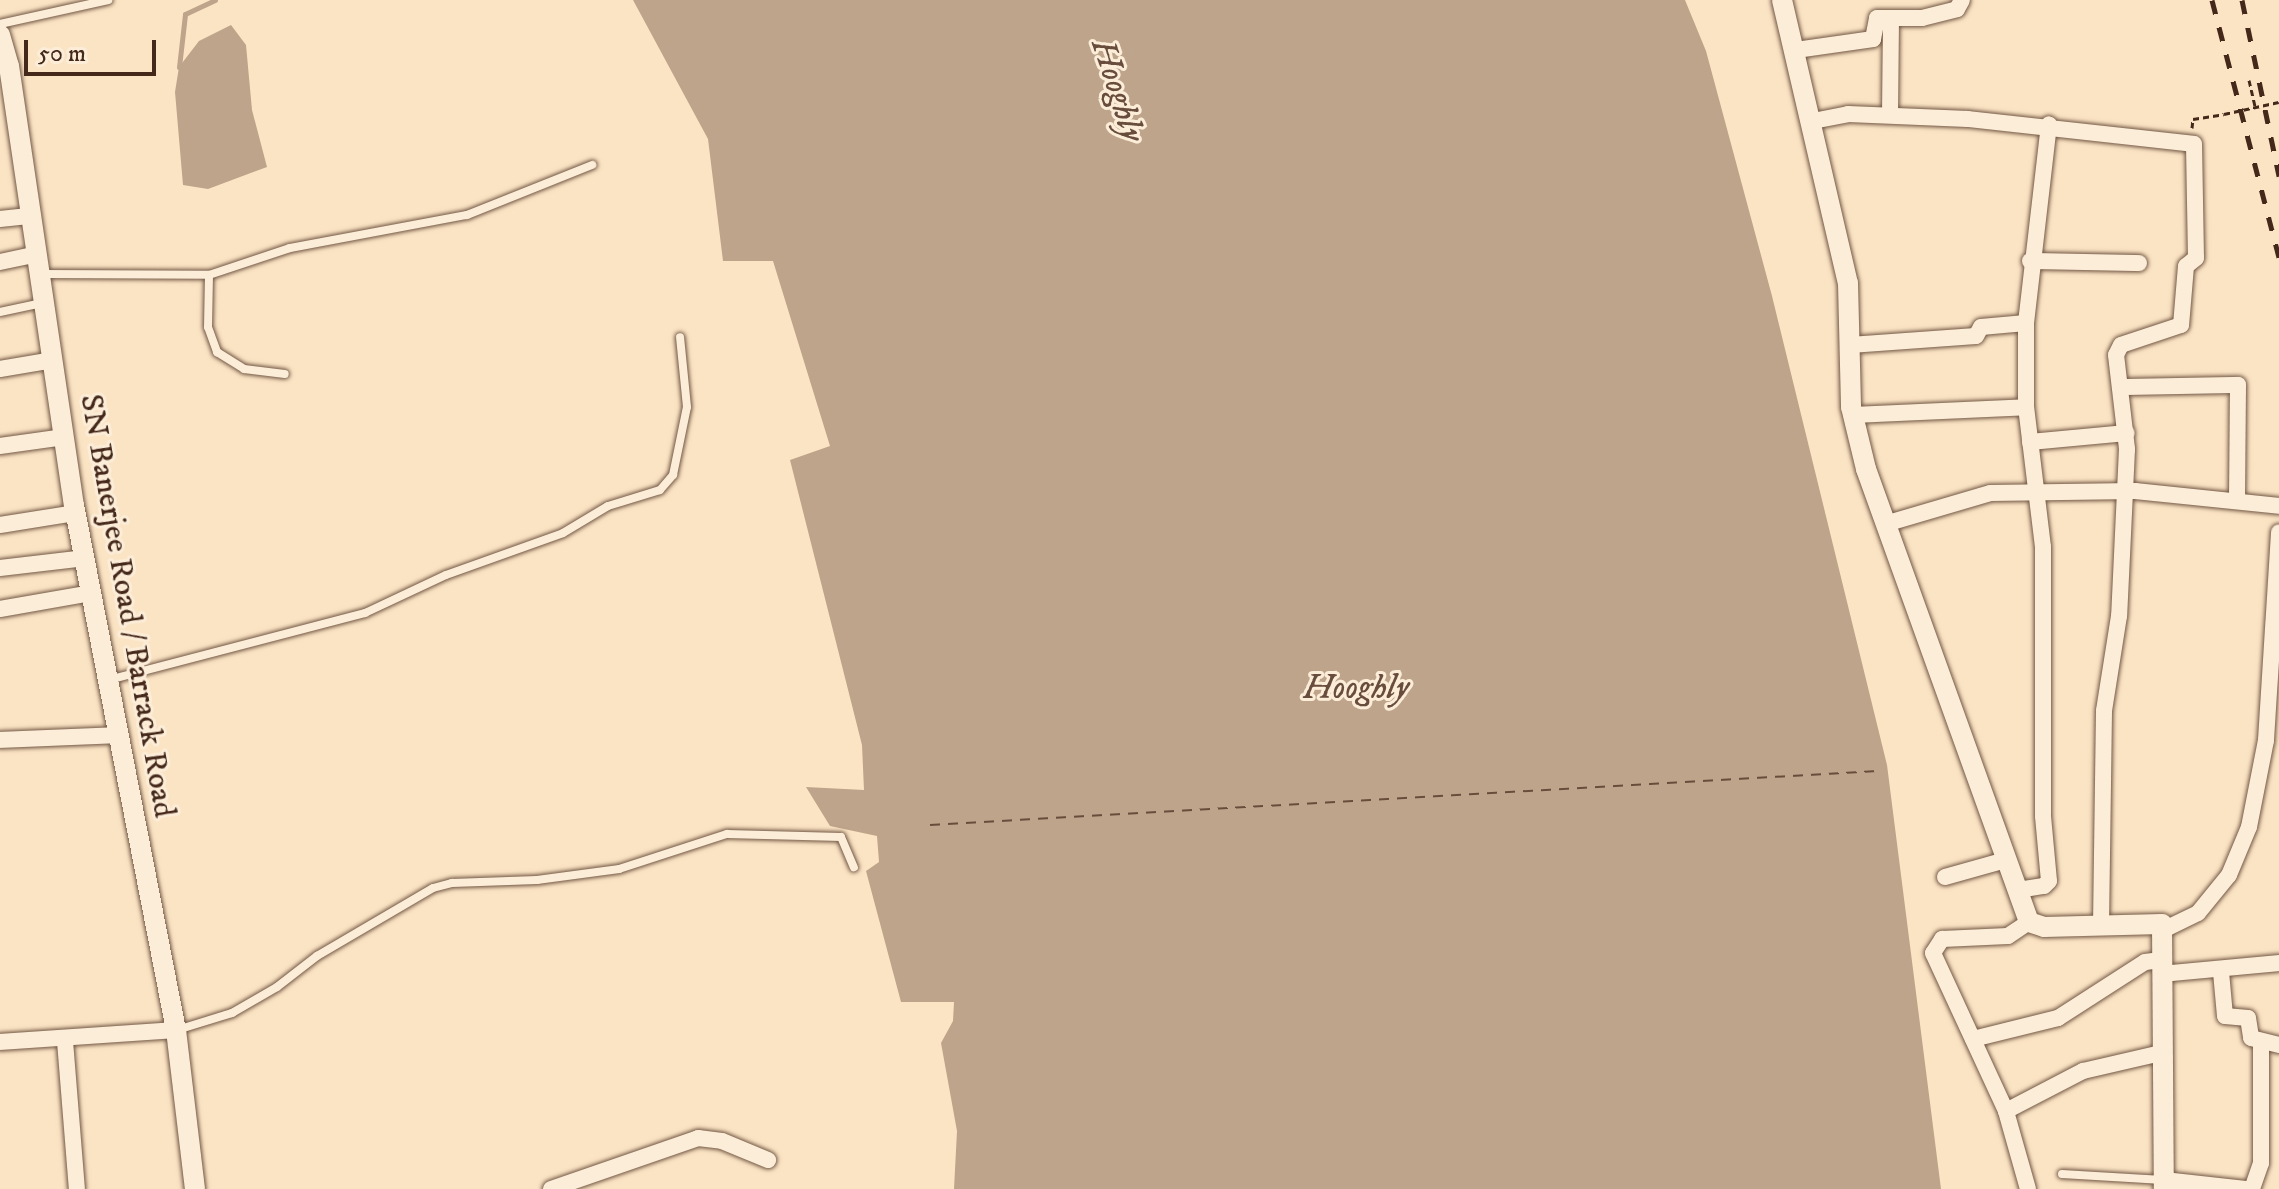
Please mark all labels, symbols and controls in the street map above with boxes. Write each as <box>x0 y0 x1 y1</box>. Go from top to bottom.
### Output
scale bar <box>28 24 160 74</box>
water label: Hooghly <box>1081 33 1153 147</box>
text: 50 m <box>38 39 86 69</box>
street label: SN Banerjee Road / Barrack Road <box>71 391 183 821</box>
water label: Hooghly <box>1303 669 1409 709</box>

